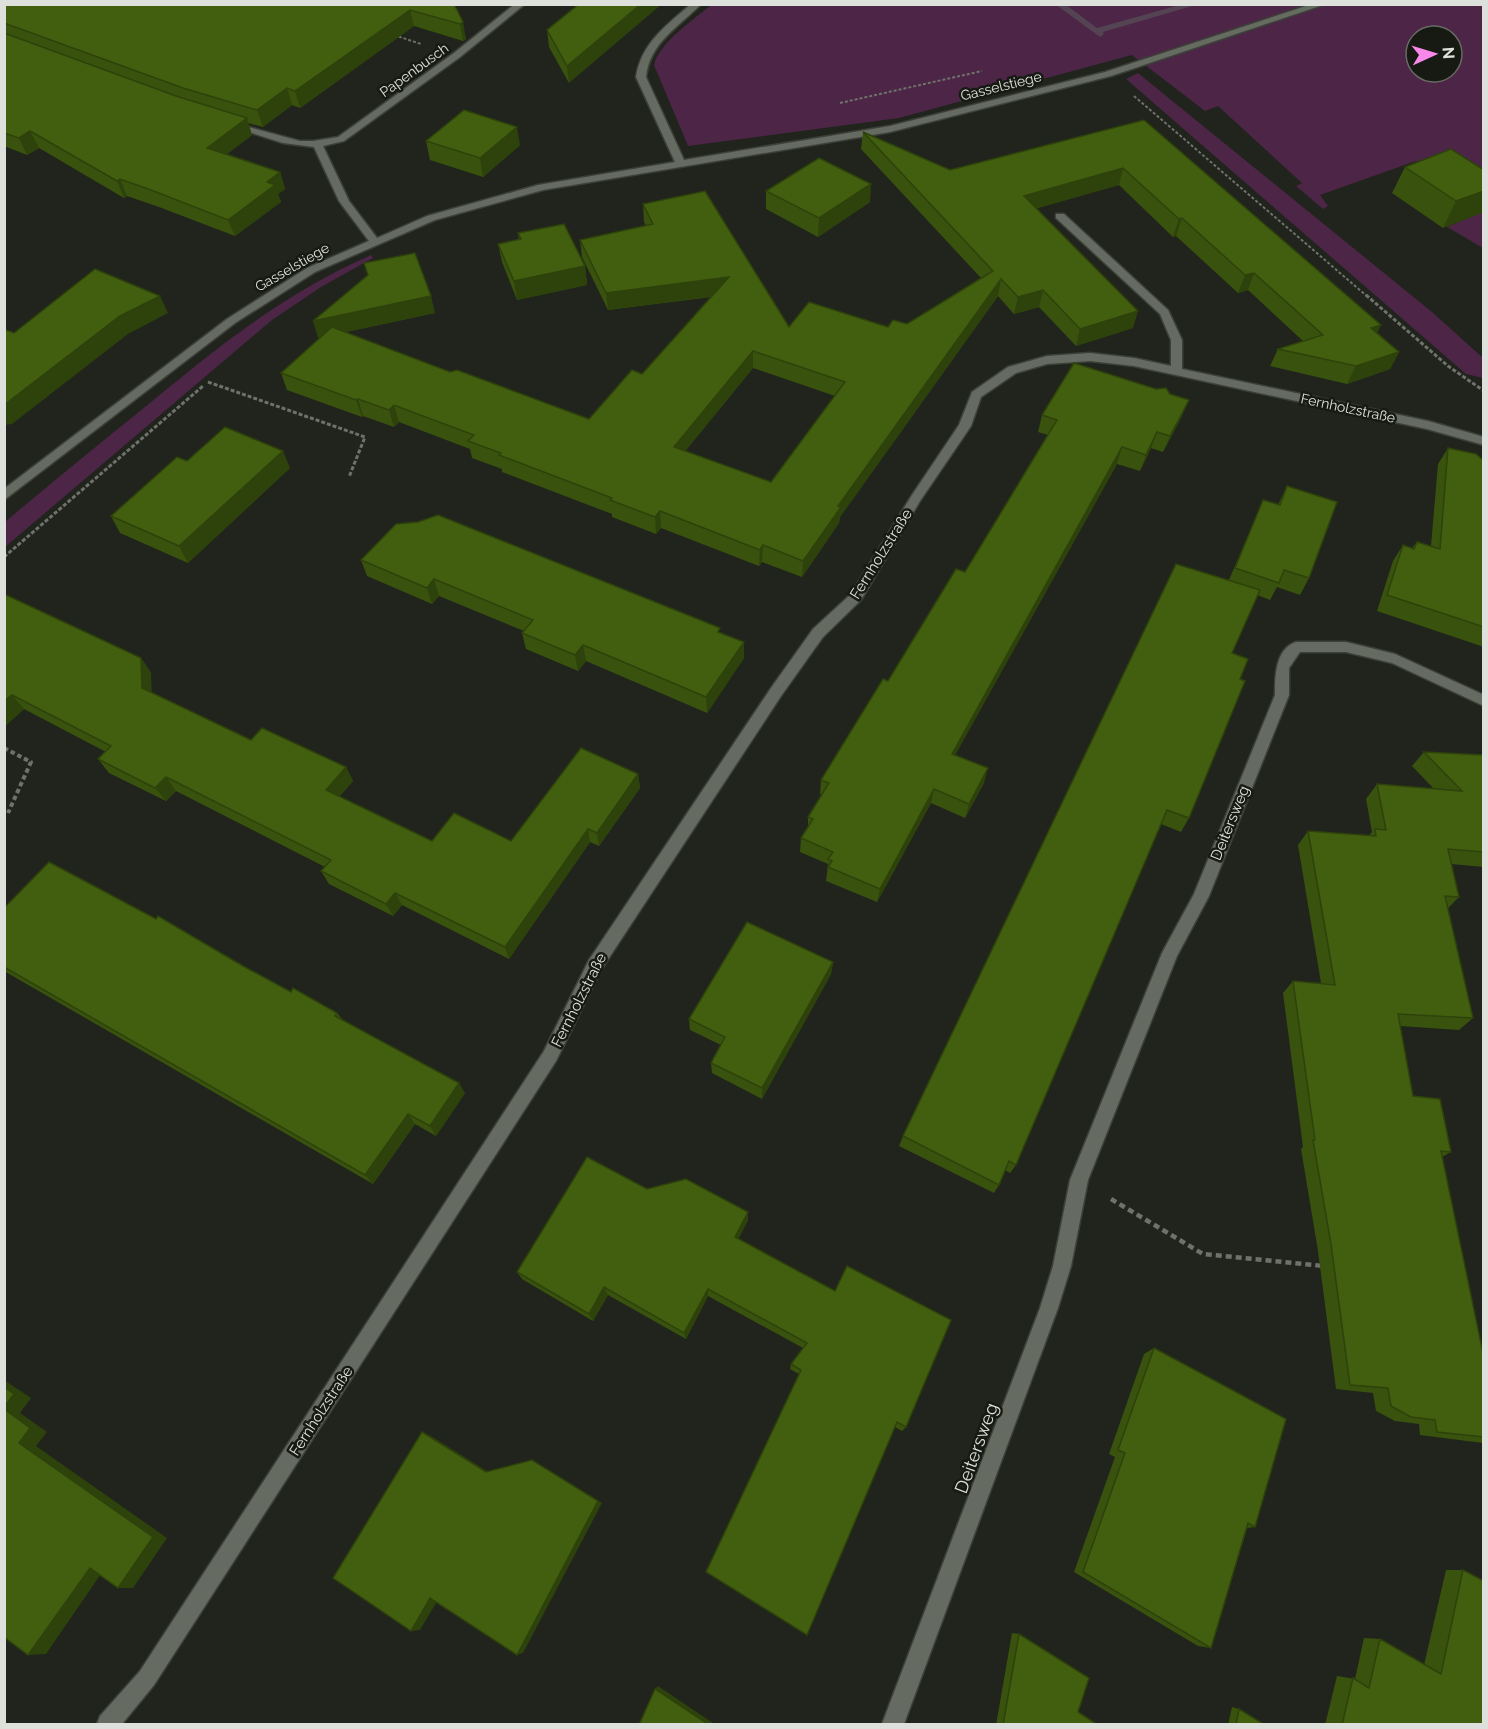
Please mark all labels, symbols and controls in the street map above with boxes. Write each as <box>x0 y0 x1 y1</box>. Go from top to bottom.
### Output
north arrow <box>1404 24 1464 84</box>
street label: Papenbusch <box>377 40 451 100</box>
text: N <box>1439 46 1458 60</box>
street label: Gasselstiege <box>959 68 1043 104</box>
street label: Gasselstiege <box>252 239 332 295</box>
street label: Fernholzstraße <box>1299 390 1397 426</box>
street label: Fernholzstraße <box>846 505 916 602</box>
street label: Deitersweg <box>1207 783 1253 863</box>
street label: Fernholzstraße <box>548 950 610 1050</box>
street label: Fernholzstraße <box>285 1363 357 1459</box>
street label: Deitersweg <box>950 1400 1002 1496</box>

